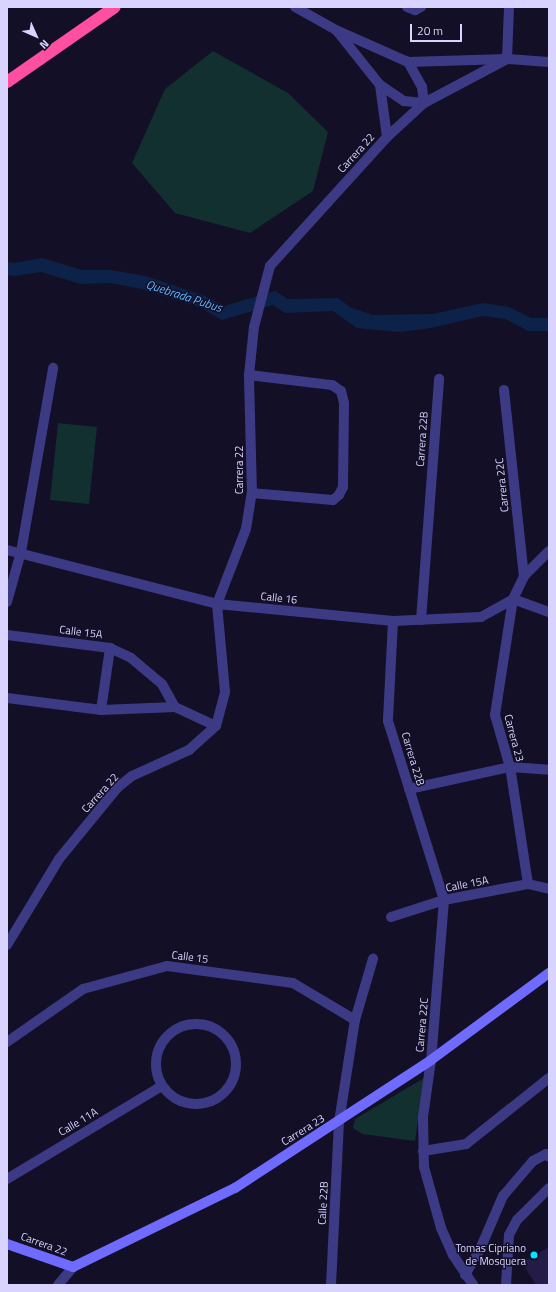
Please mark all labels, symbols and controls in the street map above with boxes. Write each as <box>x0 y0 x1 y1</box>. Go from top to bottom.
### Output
north arrow <box>16 16 56 56</box>
scale bar <box>412 16 464 42</box>
text: 20 m <box>417 21 443 40</box>
text: N <box>36 36 53 53</box>
street label: Carrera 22 <box>335 131 377 175</box>
water label: Quebrada Pubus <box>144 277 224 315</box>
street label: Carrera 22B <box>413 411 431 467</box>
street label: Carrera 22 <box>232 446 246 494</box>
street label: Carrera 22C <box>493 457 511 513</box>
street label: Calle 16 <box>260 590 298 606</box>
street label: Calle 15A <box>59 623 103 641</box>
street label: Carrera 23 <box>501 713 527 763</box>
street label: Carrera 22B <box>399 731 427 787</box>
street label: Carrera 22 <box>79 771 121 815</box>
street label: Calle 15A <box>444 873 490 895</box>
street label: Calle 15 <box>171 948 209 966</box>
street label: Carrera 22C <box>413 997 431 1053</box>
street label: Calle 11A <box>56 1105 100 1139</box>
street label: Carrera 23 <box>279 1112 327 1148</box>
street label: Calle 22B <box>315 1181 331 1225</box>
street label: Carrera 22 <box>19 1229 69 1259</box>
place label: Tomas Cipriano de Mosquera <box>456 1242 526 1268</box>
marker: Tomas Cipriano de Mosquera <box>529 1250 539 1260</box>

